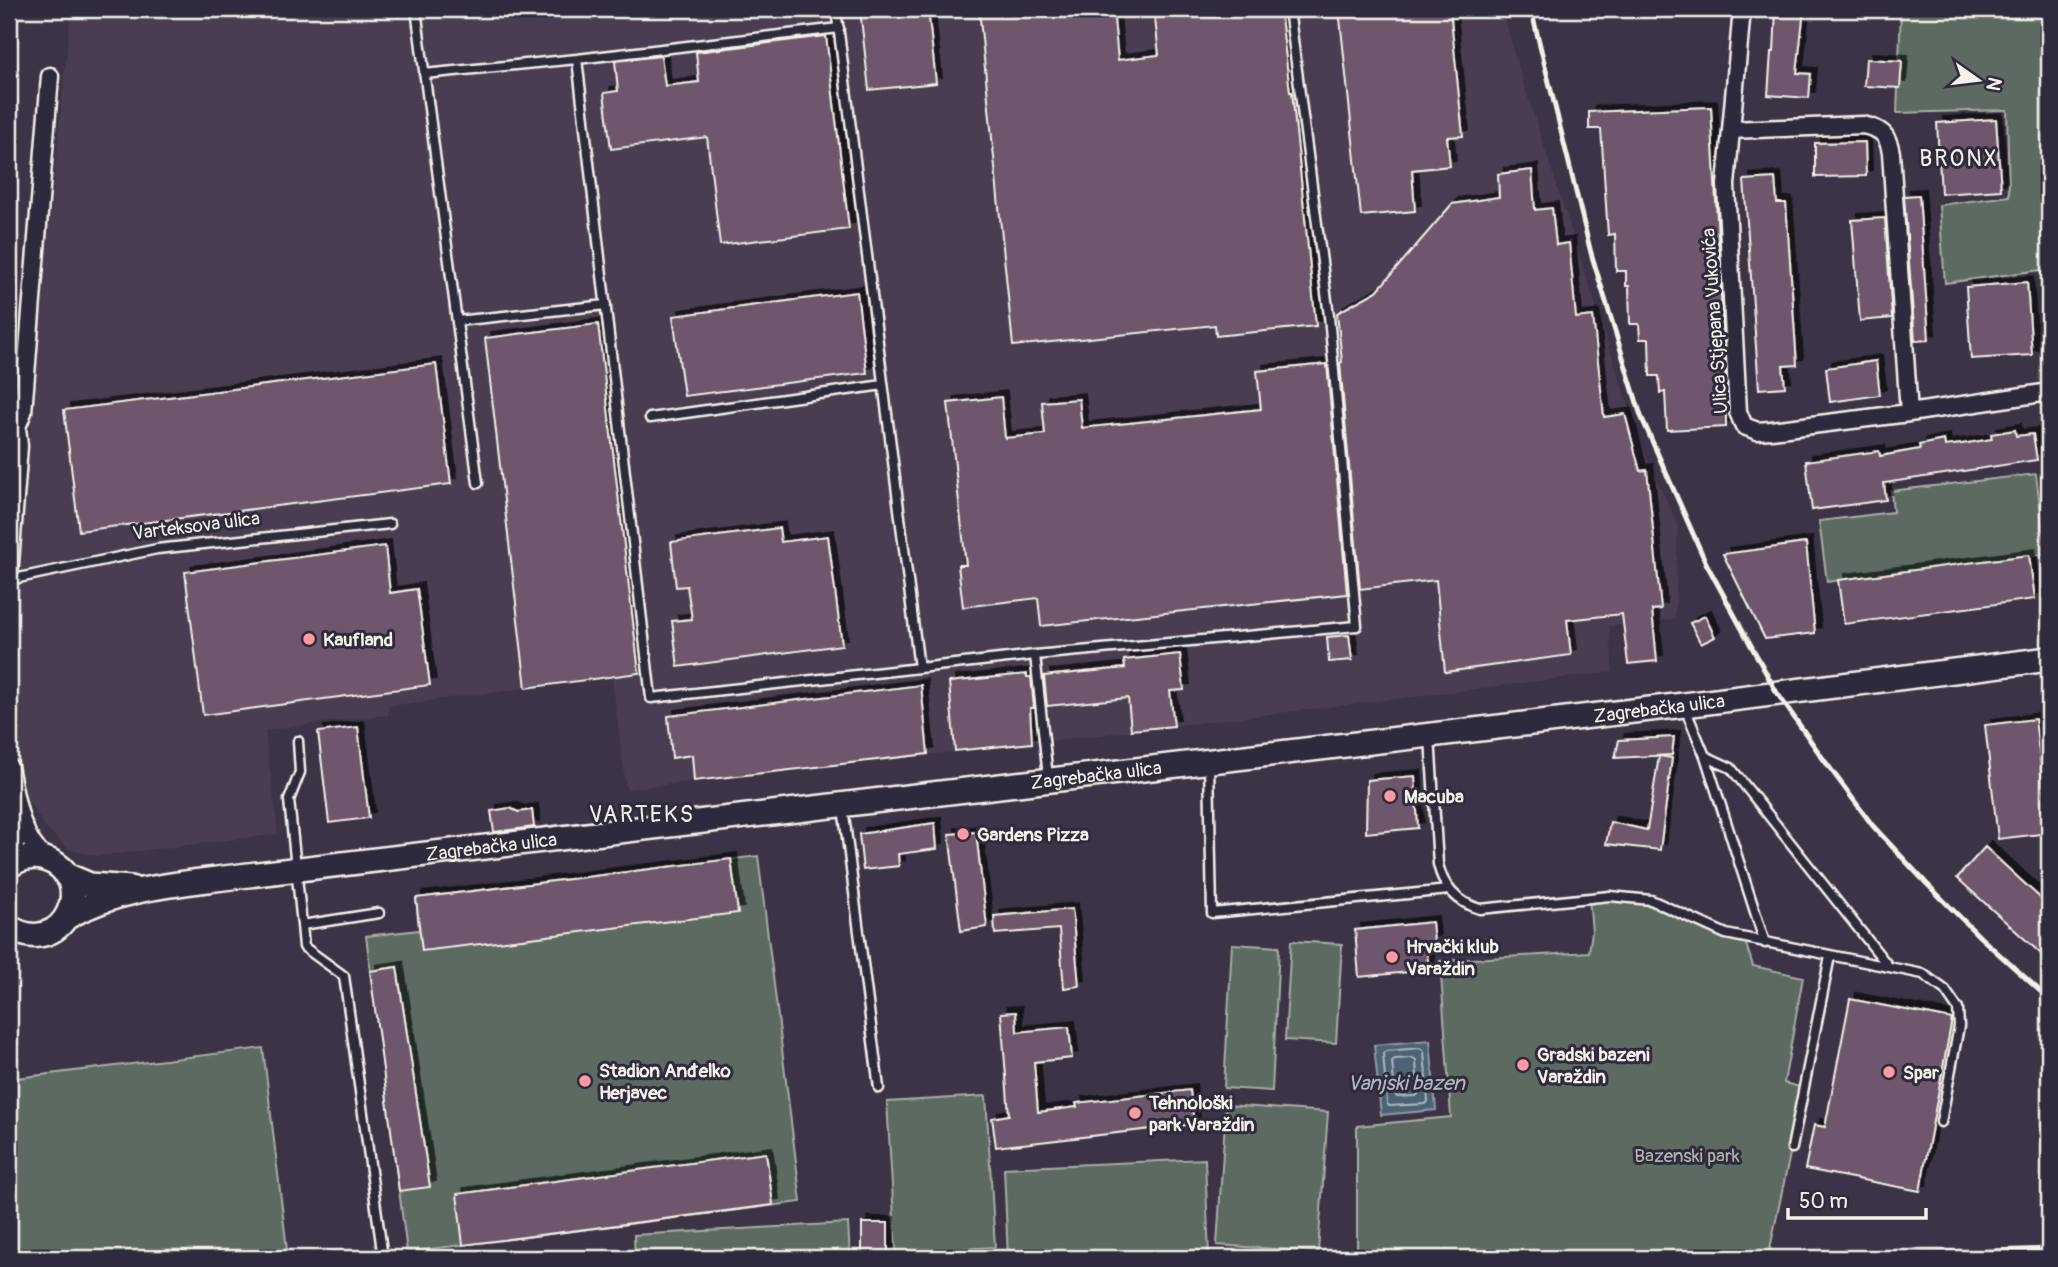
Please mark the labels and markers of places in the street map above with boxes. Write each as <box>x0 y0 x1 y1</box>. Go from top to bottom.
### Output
place label: Kaufland <box>323 628 393 652</box>
marker: Kaufland <box>301 631 317 647</box>
place label: Macuba <box>1404 785 1464 809</box>
marker: Macuba <box>1382 788 1398 804</box>
place label: Gardens Pizza <box>977 823 1089 847</box>
marker: Gardens Pizza <box>955 826 971 842</box>
place label: Hrvački klub Varaždin <box>1406 935 1499 981</box>
marker: Hrvački klub Varaždin <box>1384 949 1400 965</box>
place label: Gradski bazeni Varaždin <box>1537 1043 1650 1089</box>
marker: Gradski bazeni Varaždin <box>1515 1057 1531 1073</box>
place label: Stadion Anđelko Herjavec <box>599 1059 731 1105</box>
place label: Spar <box>1903 1061 1939 1085</box>
marker: Spar <box>1881 1064 1897 1080</box>
marker: Stadion Anđelko Herjavec <box>577 1073 593 1089</box>
place label: Tehnološki park Varaždin <box>1148 1091 1255 1137</box>
marker: Tehnološki park Varaždin <box>1127 1105 1143 1121</box>

